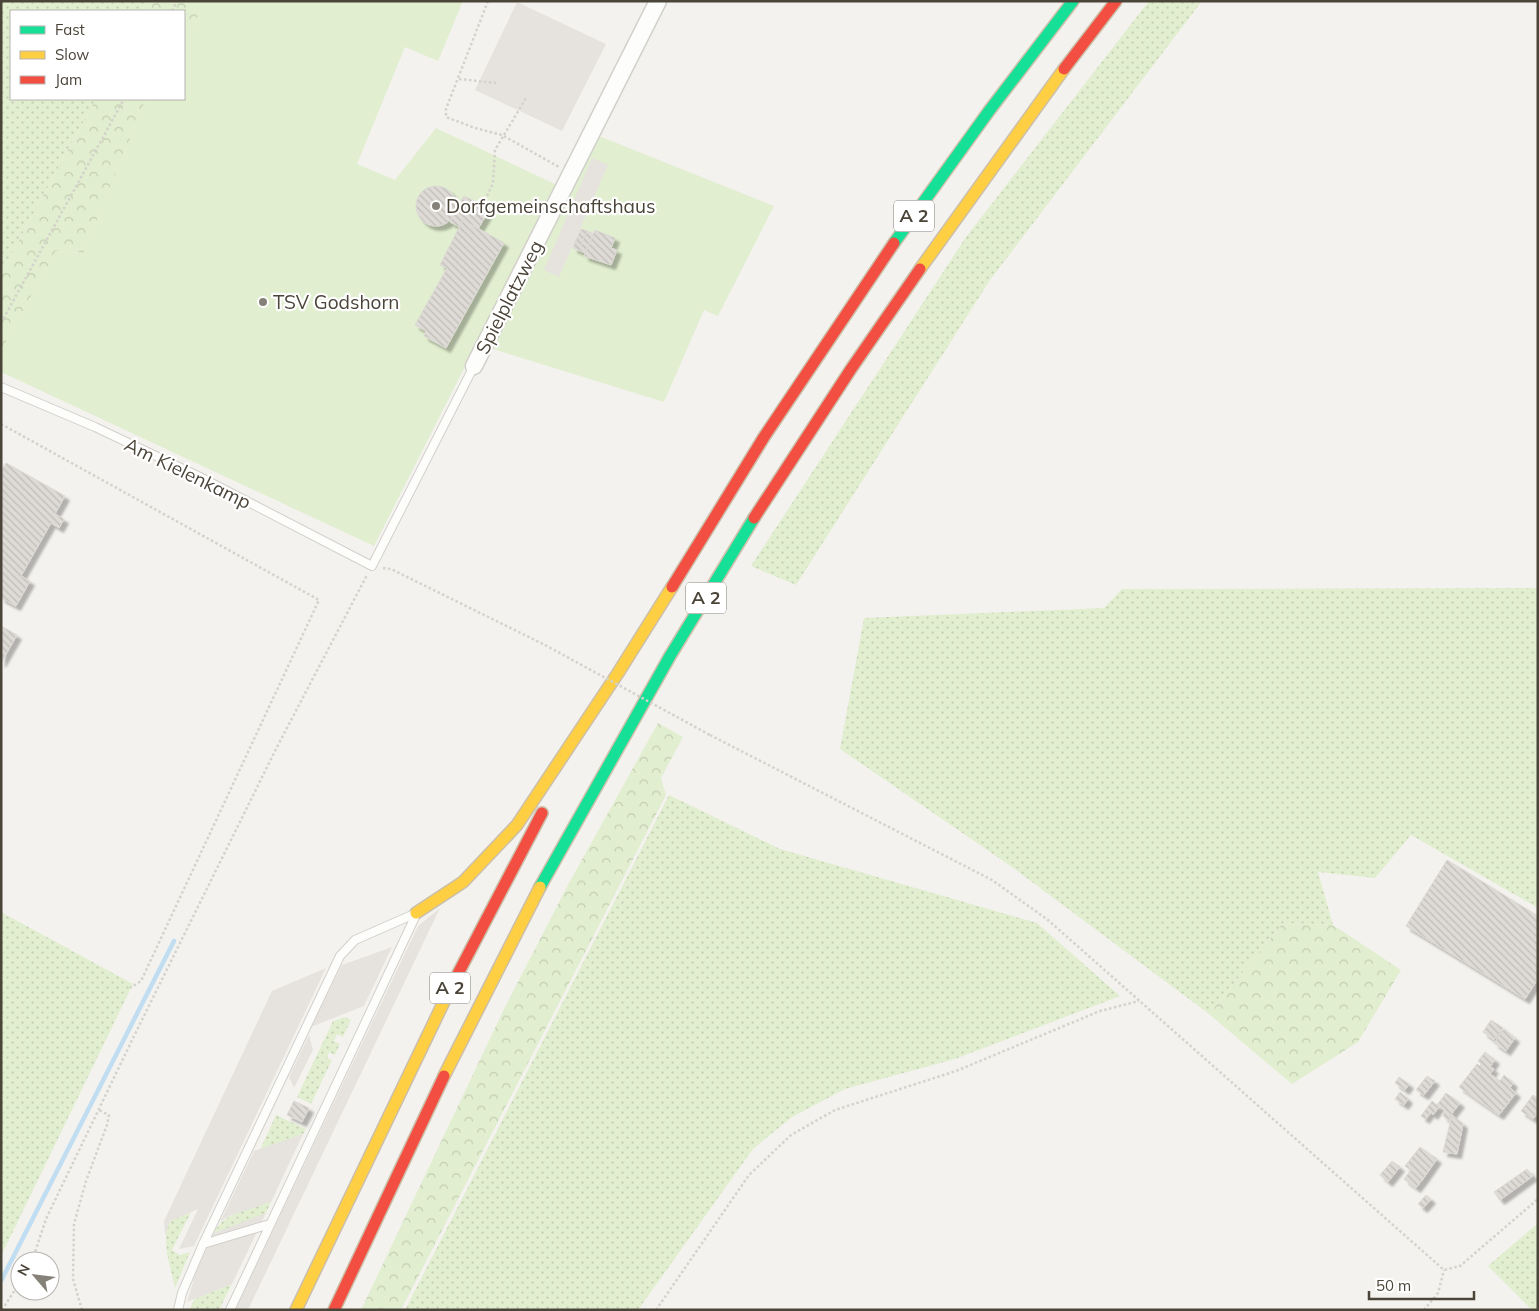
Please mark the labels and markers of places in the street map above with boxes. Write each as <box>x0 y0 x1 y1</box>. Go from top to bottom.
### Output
place label: Dorfgemeinschaftshaus <box>446 194 655 218</box>
marker: Dorfgemeinschaftshaus <box>430 200 442 212</box>
place label: TSV Godshorn <box>273 290 399 314</box>
marker: TSV Godshorn <box>257 296 269 308</box>

